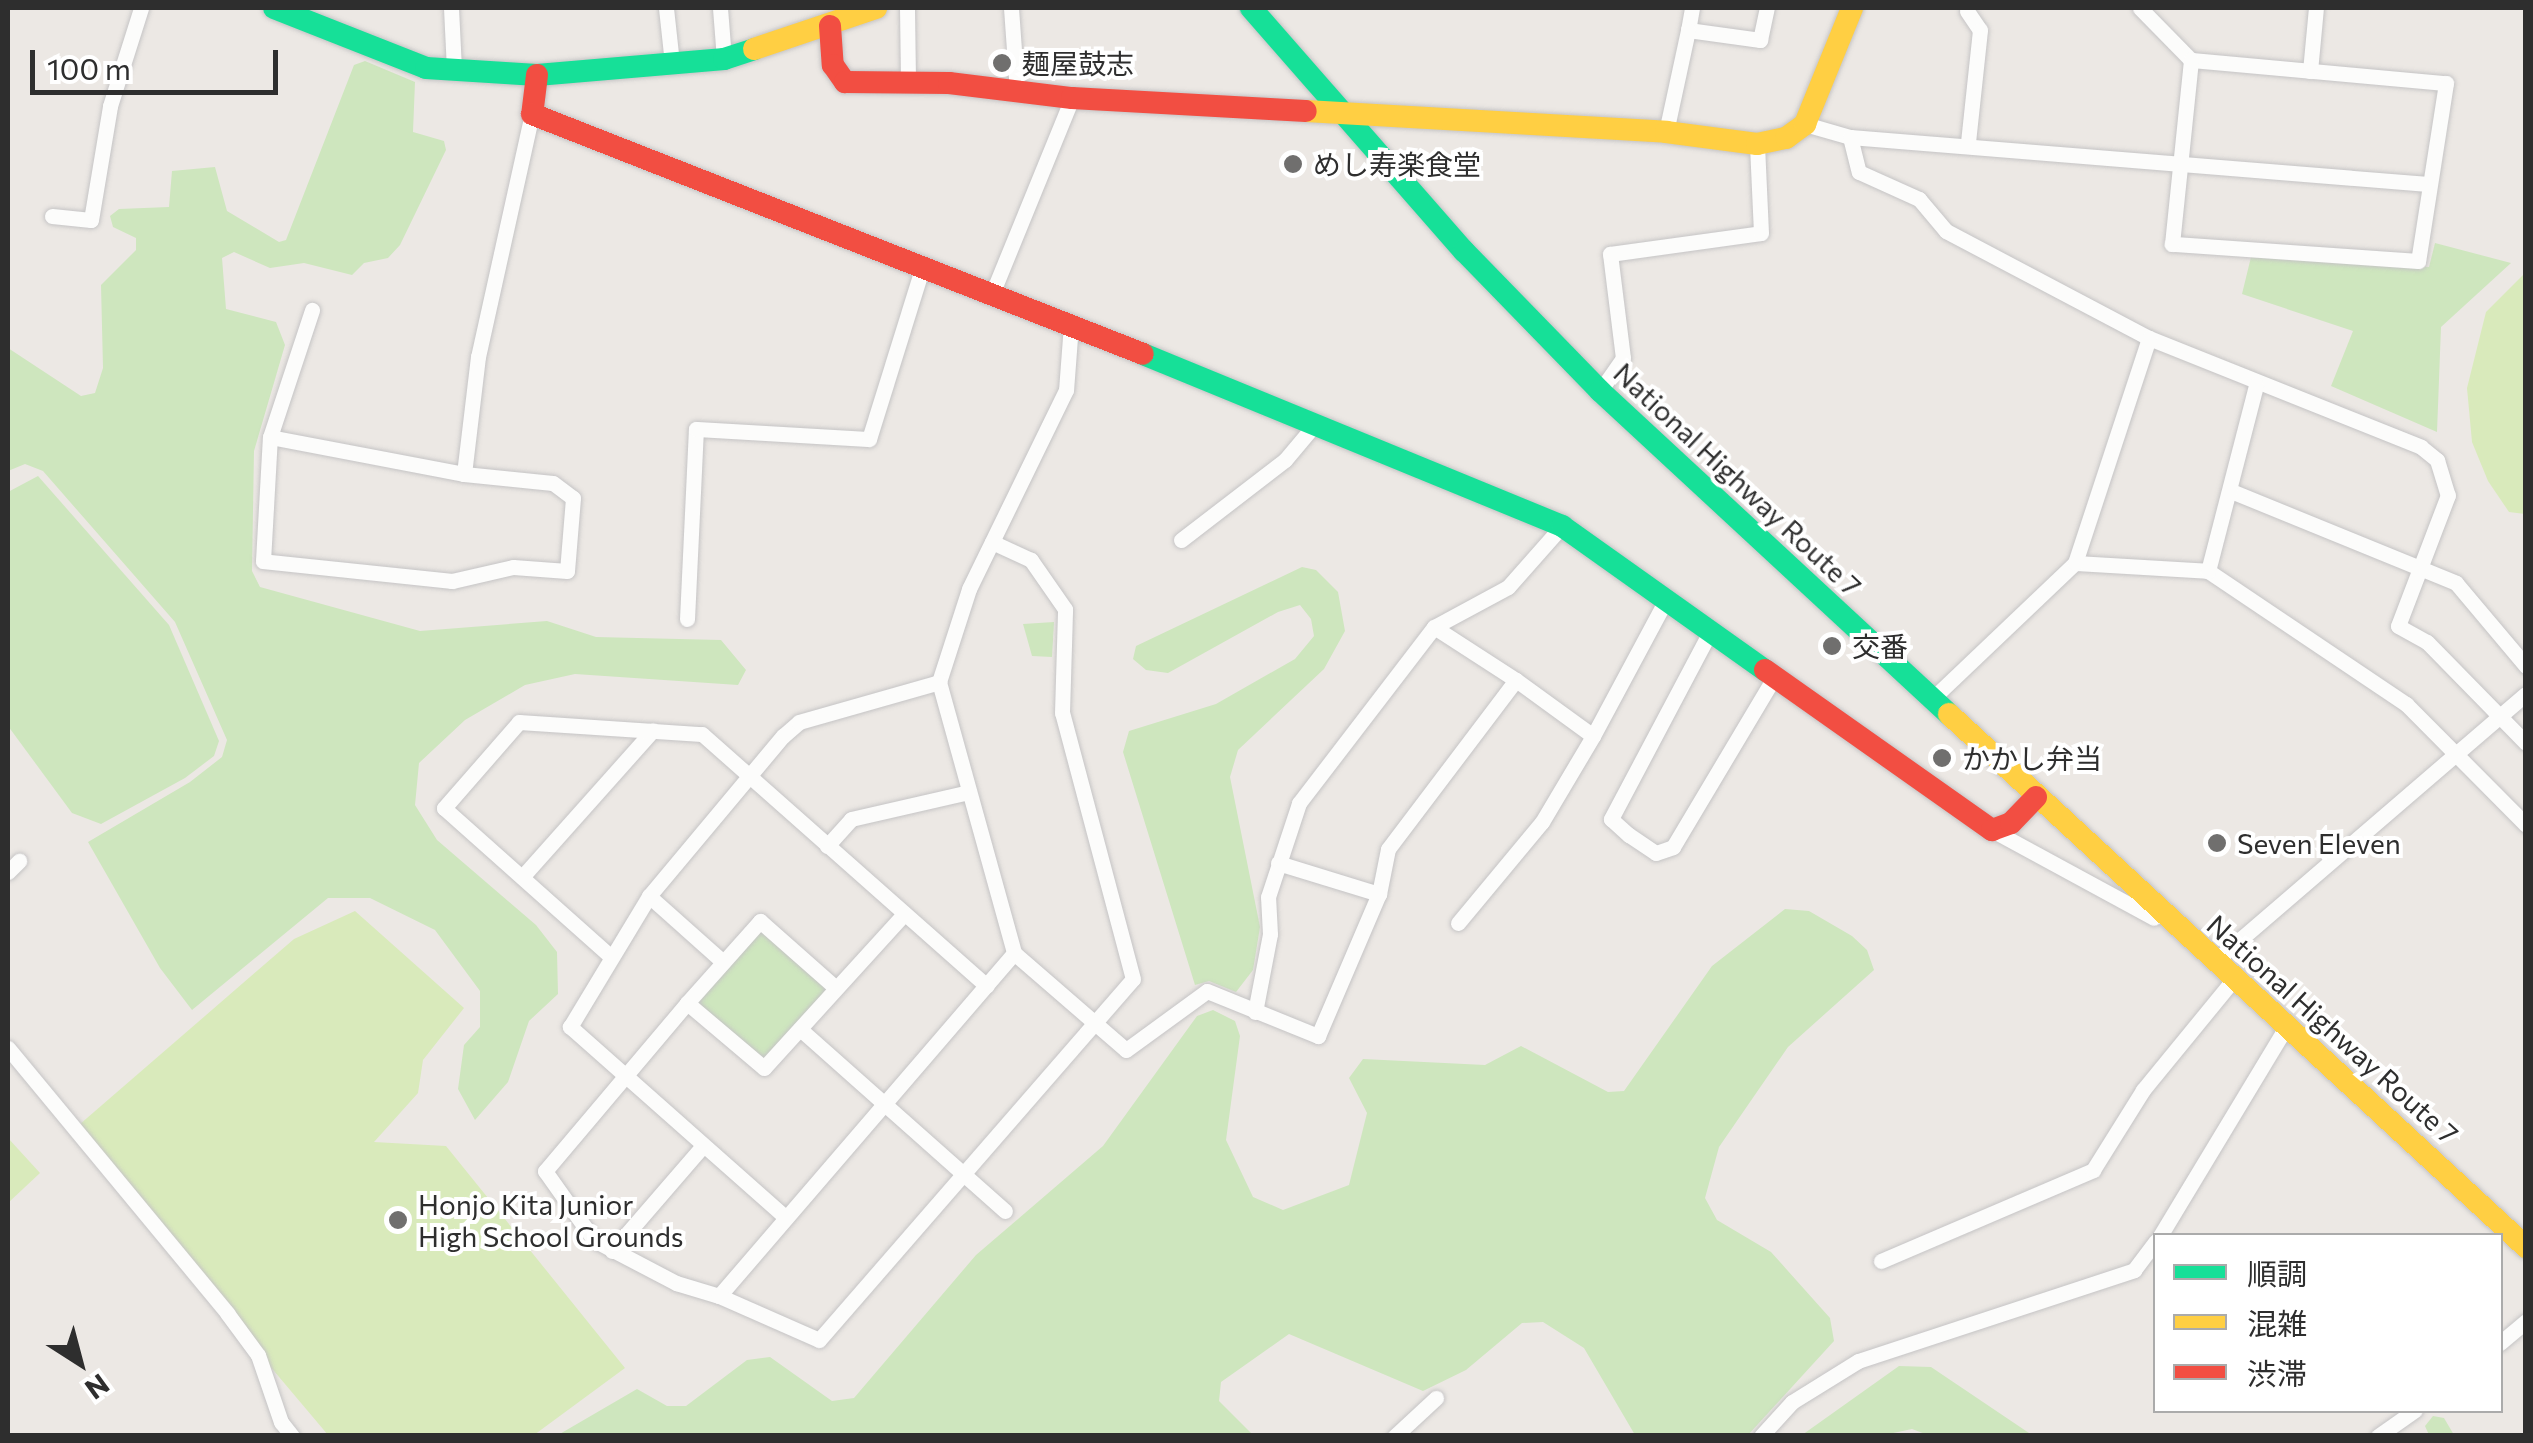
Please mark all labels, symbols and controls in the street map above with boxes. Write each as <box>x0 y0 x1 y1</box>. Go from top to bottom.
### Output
scale bar <box>35 30 282 92</box>
place label: 麺屋鼓志 <box>1022 46 1134 80</box>
text: 100 m <box>47 49 131 86</box>
marker: 麺屋鼓志 <box>991 52 1013 74</box>
place label: めし寿楽食堂 <box>1313 147 1481 181</box>
marker: めし寿楽食堂 <box>1282 153 1304 175</box>
street label: National Highway Route 7 <box>1607 356 1869 602</box>
place label: 交番 <box>1852 629 1908 663</box>
marker: 交番 <box>1821 635 1843 657</box>
place label: かかし弁当 <box>1962 741 2102 775</box>
marker: かかし弁当 <box>1931 747 1953 769</box>
place label: Seven Eleven <box>2237 826 2401 860</box>
marker: Seven Eleven <box>2206 832 2228 854</box>
street label: National Highway Route 7 <box>2201 907 2465 1151</box>
place label: Honjo Kita Junior High School Grounds <box>418 1187 684 1253</box>
marker: Honjo Kita Junior High School Grounds <box>387 1209 409 1231</box>
legend <box>2153 1233 2503 1413</box>
text: 順調 <box>2247 1254 2307 1291</box>
text: 混雑 <box>2247 1304 2307 1341</box>
north arrow <box>30 1313 130 1413</box>
text: 渋滞 <box>2247 1354 2307 1391</box>
text: N <box>79 1367 116 1407</box>

